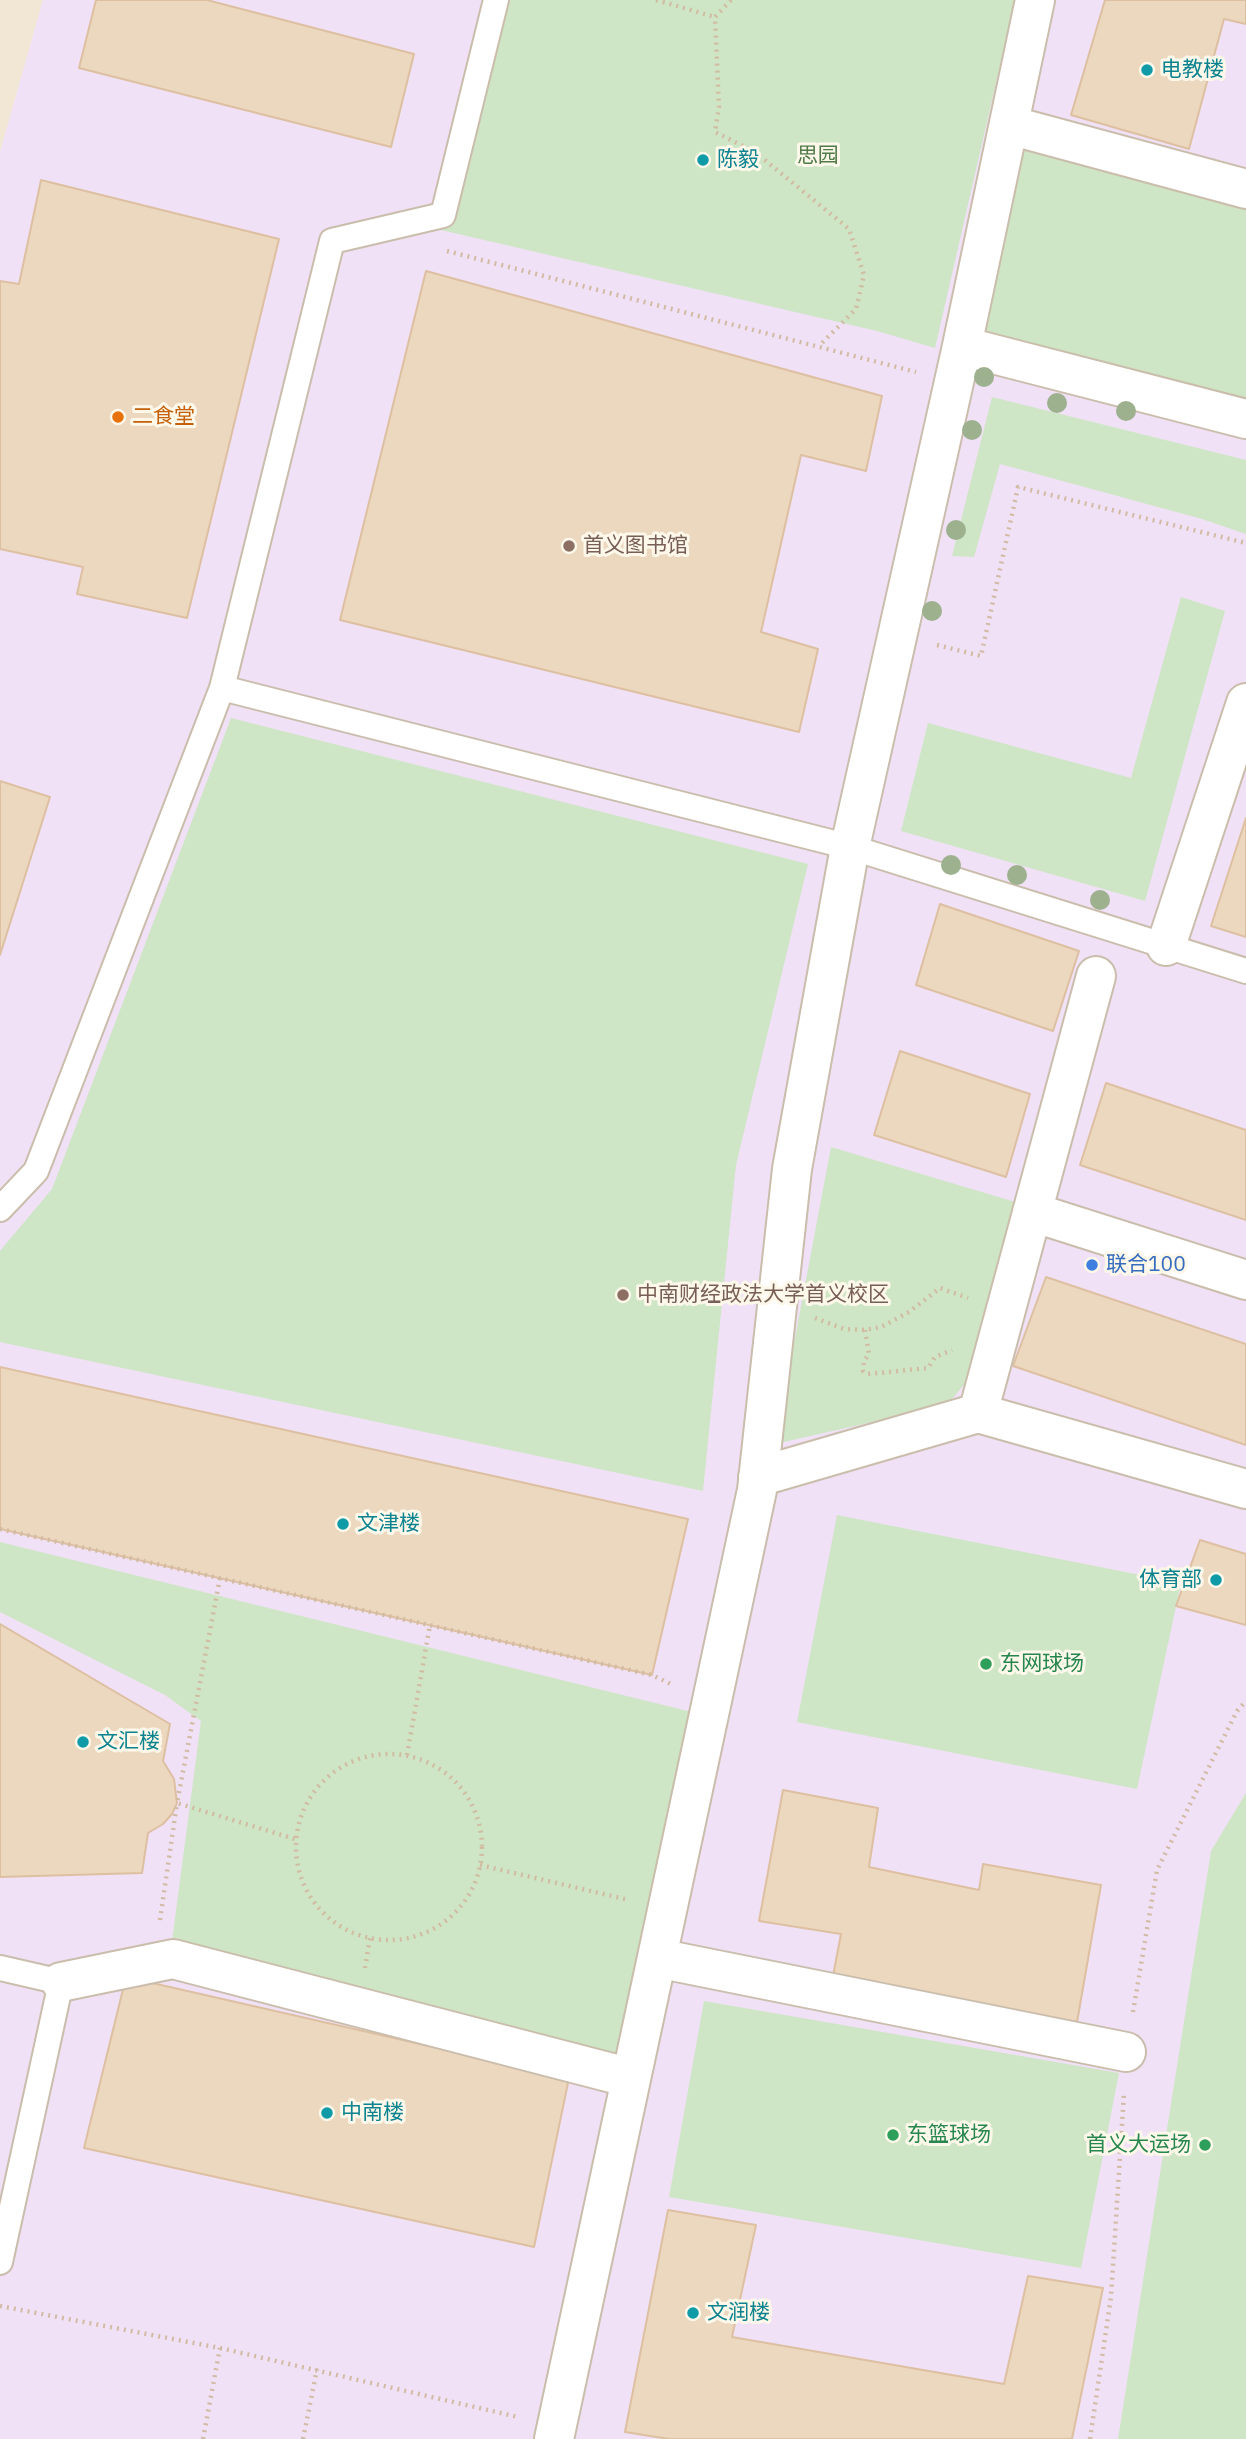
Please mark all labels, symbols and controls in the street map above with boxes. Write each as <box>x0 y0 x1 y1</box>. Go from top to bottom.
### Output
place label: 电教楼 <box>1161 57 1224 83</box>
marker: 电教楼 <box>1139 62 1155 78</box>
park label: 思园 <box>797 143 839 169</box>
place label: 陈毅 <box>717 147 759 173</box>
marker: 陈毅 <box>695 152 711 168</box>
place label: 二食堂 <box>132 404 195 430</box>
marker: 二食堂 <box>110 409 126 425</box>
place label: 首义图书馆 <box>583 533 688 559</box>
marker: 首义图书馆 <box>561 538 577 554</box>
place label: 联合100 <box>1106 1252 1186 1278</box>
marker: 联合100 <box>1084 1257 1100 1273</box>
place label: 中南财经政法大学首义校区 <box>637 1282 889 1308</box>
marker: 中南财经政法大学首义校区 <box>615 1287 631 1303</box>
place label: 文津楼 <box>357 1511 420 1537</box>
marker: 文津楼 <box>335 1516 351 1532</box>
place label: 体育部 <box>1139 1567 1202 1593</box>
marker: 体育部 <box>1208 1572 1224 1588</box>
place label: 东网球场 <box>1000 1651 1084 1677</box>
marker: 东网球场 <box>978 1656 994 1672</box>
place label: 文汇楼 <box>97 1729 160 1755</box>
marker: 文汇楼 <box>75 1734 91 1750</box>
place label: 中南楼 <box>341 2100 404 2126</box>
marker: 中南楼 <box>319 2105 335 2121</box>
place label: 东篮球场 <box>907 2122 991 2148</box>
marker: 东篮球场 <box>885 2127 901 2143</box>
place label: 首义大运场 <box>1086 2132 1191 2158</box>
marker: 首义大运场 <box>1197 2137 1213 2153</box>
place label: 文润楼 <box>707 2300 770 2326</box>
marker: 文润楼 <box>685 2305 701 2321</box>

